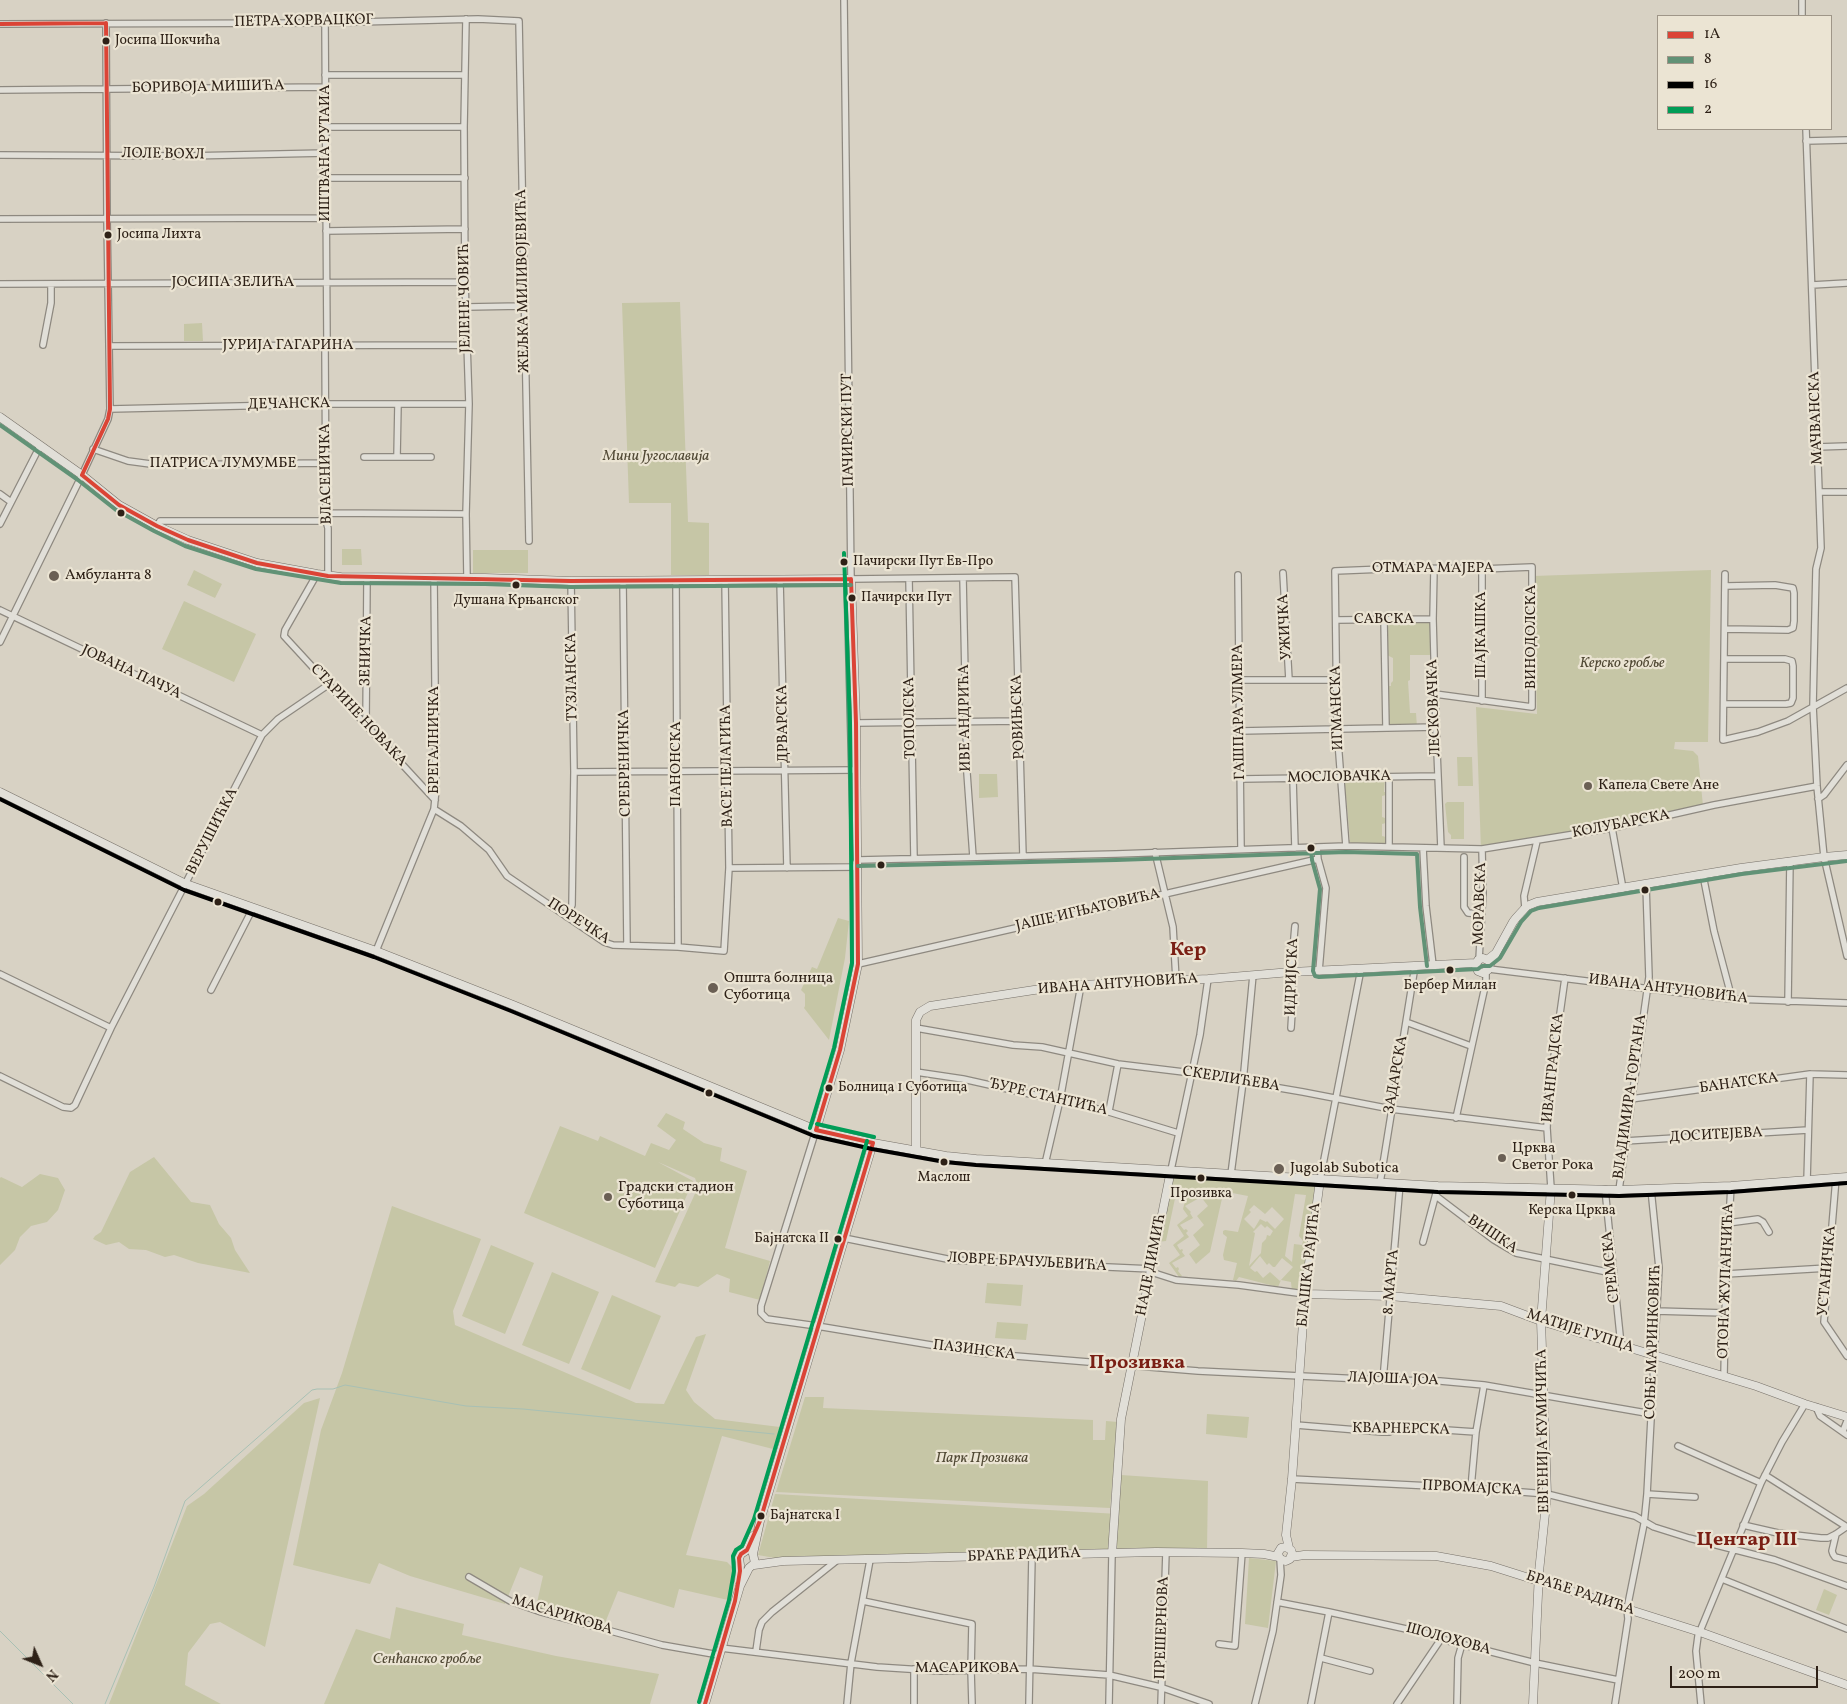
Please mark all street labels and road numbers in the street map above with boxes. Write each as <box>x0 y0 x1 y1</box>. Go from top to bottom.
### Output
street label: ПЕТРА ХОРВАЦКОГ <box>234 12 374 32</box>
street label: БОРИВОЈА МИШИЋА <box>131 78 285 98</box>
street label: ИШТВАНА РУТАИА <box>317 84 335 222</box>
street label: ЛОЛЕ ВОХЛ <box>121 145 205 165</box>
street label: ЖЕЉКА МИЛИВОЈЕВИЋА <box>513 189 535 373</box>
street label: ЈЕЛЕНЕ ЧОВИЋ <box>456 243 476 353</box>
street label: ЈОСИПА ЗЕЛИЋА <box>172 274 294 292</box>
street label: ЈУРИЈА ГАГАРИНА <box>223 337 353 355</box>
street label: МАЧВАНСКА <box>1806 371 1828 465</box>
street label: ПАЧИРСКИ ПУТ <box>839 373 859 487</box>
street label: ДЕЧАНСКА <box>247 395 331 415</box>
street label: ВЛАСЕНИЧКА <box>317 423 337 525</box>
street label: ПАТРИСА ЛУМУМБЕ <box>150 455 296 473</box>
street label: ОТМАРА МАЈЕРА <box>1372 560 1494 578</box>
street label: ВИНОДОЛСКА <box>1523 585 1541 689</box>
street label: ШАЈКАШКА <box>1473 591 1491 679</box>
street label: УЖИЧКА <box>1275 593 1297 661</box>
street label: САВСКА <box>1354 611 1414 629</box>
street label: ЗЕНИЧКА <box>357 615 377 687</box>
street label: ТУЗЛАНСКА <box>563 633 583 721</box>
street label: ЈОВАНА ПАЧУА <box>78 642 184 704</box>
street label: ГАШПАРА УЛМЕРА <box>1230 644 1250 780</box>
street label: ЛЕСКОВАЧКА <box>1424 659 1446 757</box>
street label: СТАРИНЕ НОВАКА <box>306 661 410 771</box>
street label: ИВЕ АНДРИЋА <box>956 664 976 772</box>
street label: ИГМАНСКА <box>1328 665 1348 751</box>
street label: РОВИЊСКА <box>1009 674 1029 760</box>
street label: ТОПОЛСКА <box>901 677 921 759</box>
street label: ДРВАРСКА <box>774 685 794 763</box>
street label: БРЕГАЛНИЧКА <box>426 686 444 794</box>
street label: ВАСЕ ПЕЛАГИЋА <box>718 704 738 828</box>
street label: СРЕБРЕНИЧКА <box>616 709 636 817</box>
street label: ПАНОНСКА <box>668 721 686 807</box>
street label: МОСЛОВАЧКА <box>1287 768 1391 788</box>
street label: ВЕРУШИЋКА <box>183 785 243 879</box>
street label: КОЛУБАРСКА <box>1571 807 1671 843</box>
street label: МОРАВСКА <box>1471 862 1491 946</box>
street label: ЈАШЕ ИГЊАТОВИЋА <box>1014 886 1162 936</box>
street label: ПОРЕЧКА <box>543 895 613 949</box>
street label: ИДРИЈСКА <box>1283 938 1303 1016</box>
street label: ИВАНА АНТУНОВИЋА <box>1037 970 1199 1000</box>
street label: ИВАНА АНТУНОВИЋА <box>1587 971 1749 1009</box>
street label: ИВАНГРАДСКА <box>1539 1012 1569 1124</box>
street label: ВЛАДИМИРА ГОРТАНА <box>1610 1013 1652 1181</box>
street label: ЗАДАРСКА <box>1381 1034 1413 1116</box>
street label: СКЕРЛИЋЕВА <box>1181 1063 1281 1097</box>
street label: БАНАТСКА <box>1698 1070 1780 1098</box>
street label: ЂУРЕ СТАНТИЋА <box>987 1076 1109 1120</box>
street label: ДОСИТЕЈЕВА <box>1669 1125 1763 1147</box>
street label: БЛАШКА РАЈИЋА <box>1295 1202 1325 1328</box>
street label: ОТОНА ЖУПАНЧИЋА <box>1715 1203 1739 1359</box>
street label: НАДЕ ДИМИЋ <box>1133 1212 1171 1318</box>
street label: ВИШКА <box>1464 1212 1520 1258</box>
street label: УСТАНИЧКА <box>1815 1225 1841 1317</box>
street label: СРЕМСКА <box>1599 1230 1625 1304</box>
street label: 8. МАРТА <box>1380 1248 1404 1316</box>
street label: ЛОВРЕ БРАЧУЉЕВИЋА <box>947 1250 1107 1276</box>
street label: СОЊЕ МАРИНКОВИЋ <box>1642 1264 1666 1420</box>
street label: МАТИЈЕ ГУПЦА <box>1524 1306 1636 1358</box>
street label: ПАЗИНСКА <box>932 1337 1016 1365</box>
street label: ЕВГЕНИЈА КУМИЧИЋА <box>1534 1349 1554 1513</box>
street label: ЛАЈОША ЈОА <box>1347 1369 1439 1391</box>
street label: КВАРНЕРСКА <box>1352 1420 1450 1440</box>
street label: ПРВОМАЈСКА <box>1422 1477 1522 1501</box>
street label: БРАЋЕ РАДИЋА <box>967 1545 1081 1567</box>
street label: БРАЋЕ РАДИЋА <box>1523 1568 1637 1620</box>
street label: ПРЕШЕРНОВА <box>1152 1576 1174 1680</box>
street label: МАСАРИКОВА <box>509 1592 615 1640</box>
street label: ШОЛОХОВА <box>1404 1620 1492 1660</box>
street label: МАСАРИКОВА <box>915 1660 1019 1678</box>

